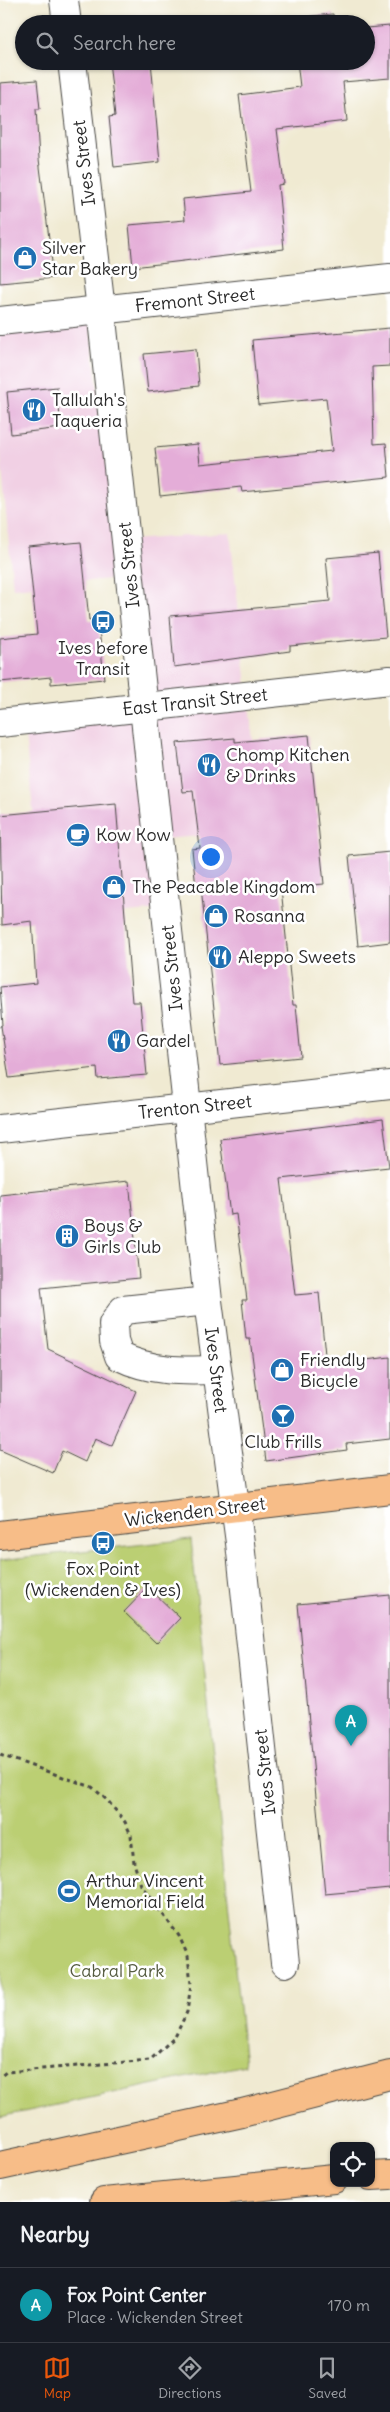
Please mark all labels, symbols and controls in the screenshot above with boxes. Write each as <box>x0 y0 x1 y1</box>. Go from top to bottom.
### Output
search box <box>15 15 375 70</box>
icon: search <box>33 29 61 57</box>
text: Search here <box>73 31 176 55</box>
street label: Ives Street <box>67 119 100 207</box>
place label: Silver Star Bakery <box>42 236 138 280</box>
shop icon: Silver Star Bakery <box>12 245 38 271</box>
street label: Fremont Street <box>134 282 256 317</box>
place label: Tallulah's Taqueria <box>52 388 125 432</box>
restaurant icon: Tallulah's Taqueria <box>21 397 47 423</box>
street label: Ives Street <box>113 521 144 609</box>
bus stop icon: Ives before Transit <box>90 609 116 635</box>
place label: Ives before Transit <box>58 636 148 680</box>
street label: East Transit Street <box>121 682 269 721</box>
place label: Chomp Kitchen & Drinks <box>226 743 350 787</box>
restaurant icon: Chomp Kitchen & Drinks <box>196 752 222 778</box>
cafe icon: Kow Kow <box>65 822 91 848</box>
place label: Kow Kow <box>96 823 171 846</box>
your location <box>198 844 224 870</box>
shop icon: The Peacable Kingdom <box>101 874 127 900</box>
place label: The Peacable Kingdom <box>132 875 315 898</box>
shop icon: Rosanna <box>203 903 229 929</box>
place label: Rosanna <box>234 904 305 927</box>
street label: Ives Street <box>156 924 187 1012</box>
restaurant icon: Aleppo Sweets <box>207 944 233 970</box>
place label: Aleppo Sweets <box>238 945 356 968</box>
restaurant icon: Gardel <box>106 1028 132 1054</box>
place label: Gardel <box>136 1029 191 1052</box>
street label: Trenton Street <box>137 1089 253 1124</box>
place label: Boys & Girls Club <box>84 1214 161 1258</box>
building icon: Boys & Girls Club <box>54 1223 80 1249</box>
street label: Ives Street <box>200 1326 233 1414</box>
place label: Friendly Bicycle <box>300 1348 366 1392</box>
shop icon: Friendly Bicycle <box>269 1357 295 1383</box>
bar icon: Club Frills <box>270 1403 296 1429</box>
place label: Club Frills <box>244 1430 322 1453</box>
street label: Wickenden Street <box>123 1491 267 1532</box>
bus stop icon: Fox Point (Wickenden & Ives) <box>90 1530 116 1556</box>
place label: Fox Point (Wickenden & Ives) <box>25 1557 181 1601</box>
pin: A <box>335 1705 367 1746</box>
street label: Ives Street <box>249 1728 280 1816</box>
place label: Arthur Vincent Memorial Field <box>86 1869 205 1913</box>
sports icon: Arthur Vincent Memorial Field <box>56 1878 82 1904</box>
park label: Cabral Park <box>70 1959 164 1982</box>
map controls <box>330 2142 375 2187</box>
button: locate <box>330 2142 375 2187</box>
text: Nearby <box>20 2221 90 2248</box>
text: Fox Point Center <box>67 2283 206 2307</box>
text: A <box>31 2295 41 2315</box>
text: 170 m <box>327 2295 370 2315</box>
text: Place · Wickenden Street <box>67 2307 243 2327</box>
tab: Map <box>43 2354 71 2402</box>
tab: Directions <box>158 2354 221 2402</box>
tab: Saved <box>308 2354 347 2402</box>

